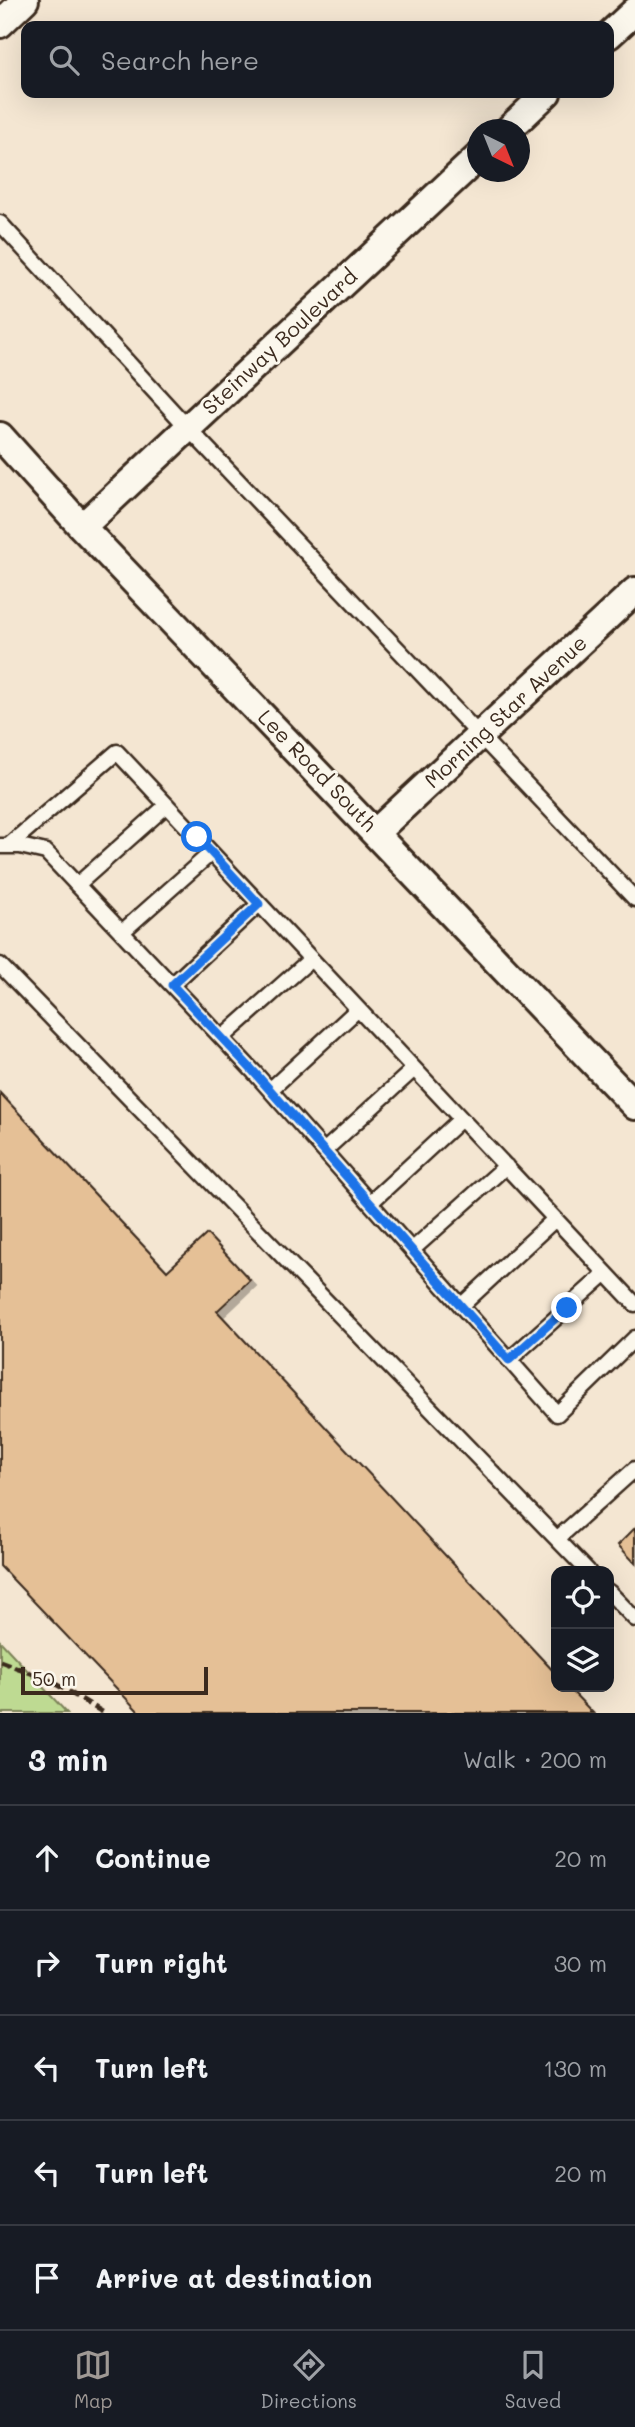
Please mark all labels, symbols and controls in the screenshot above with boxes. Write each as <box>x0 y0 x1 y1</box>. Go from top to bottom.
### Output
search box <box>21 21 614 98</box>
icon: search <box>45 41 83 79</box>
text: Search here <box>101 43 259 77</box>
north arrow <box>467 119 530 182</box>
street label: Steinway Boulevard <box>196 262 362 420</box>
street label: Morning Star Avenue <box>418 629 592 793</box>
street label: Lee Road South <box>253 703 383 837</box>
route start <box>181 821 212 852</box>
route end <box>551 1292 582 1323</box>
map controls <box>551 1566 614 1692</box>
button: locate <box>551 1566 614 1629</box>
button: layers <box>551 1629 614 1692</box>
scale bar <box>21 1664 208 1696</box>
text: 50 m <box>32 1666 76 1691</box>
text: 3 min <box>28 1739 108 1779</box>
text: Walk · 200 m <box>463 1744 607 1774</box>
icon: ahead <box>28 1839 66 1877</box>
text: Continue <box>95 1841 211 1875</box>
text: 20 m <box>554 1843 607 1873</box>
icon: right <box>28 1944 66 1982</box>
text: Turn right <box>95 1946 228 1980</box>
text: 30 m <box>554 1948 607 1978</box>
icon: left <box>28 2049 66 2087</box>
text: Turn left <box>95 2051 208 2085</box>
text: 130 m <box>543 2053 607 2083</box>
icon: left <box>28 2154 66 2192</box>
text: Turn left <box>95 2156 208 2190</box>
text: 20 m <box>554 2158 607 2188</box>
icon: arrive <box>28 2259 66 2297</box>
text: Arrive at destination <box>95 2261 372 2295</box>
tab: Map <box>74 2346 113 2413</box>
tab: Directions <box>260 2346 357 2413</box>
tab: Saved <box>505 2346 561 2413</box>

